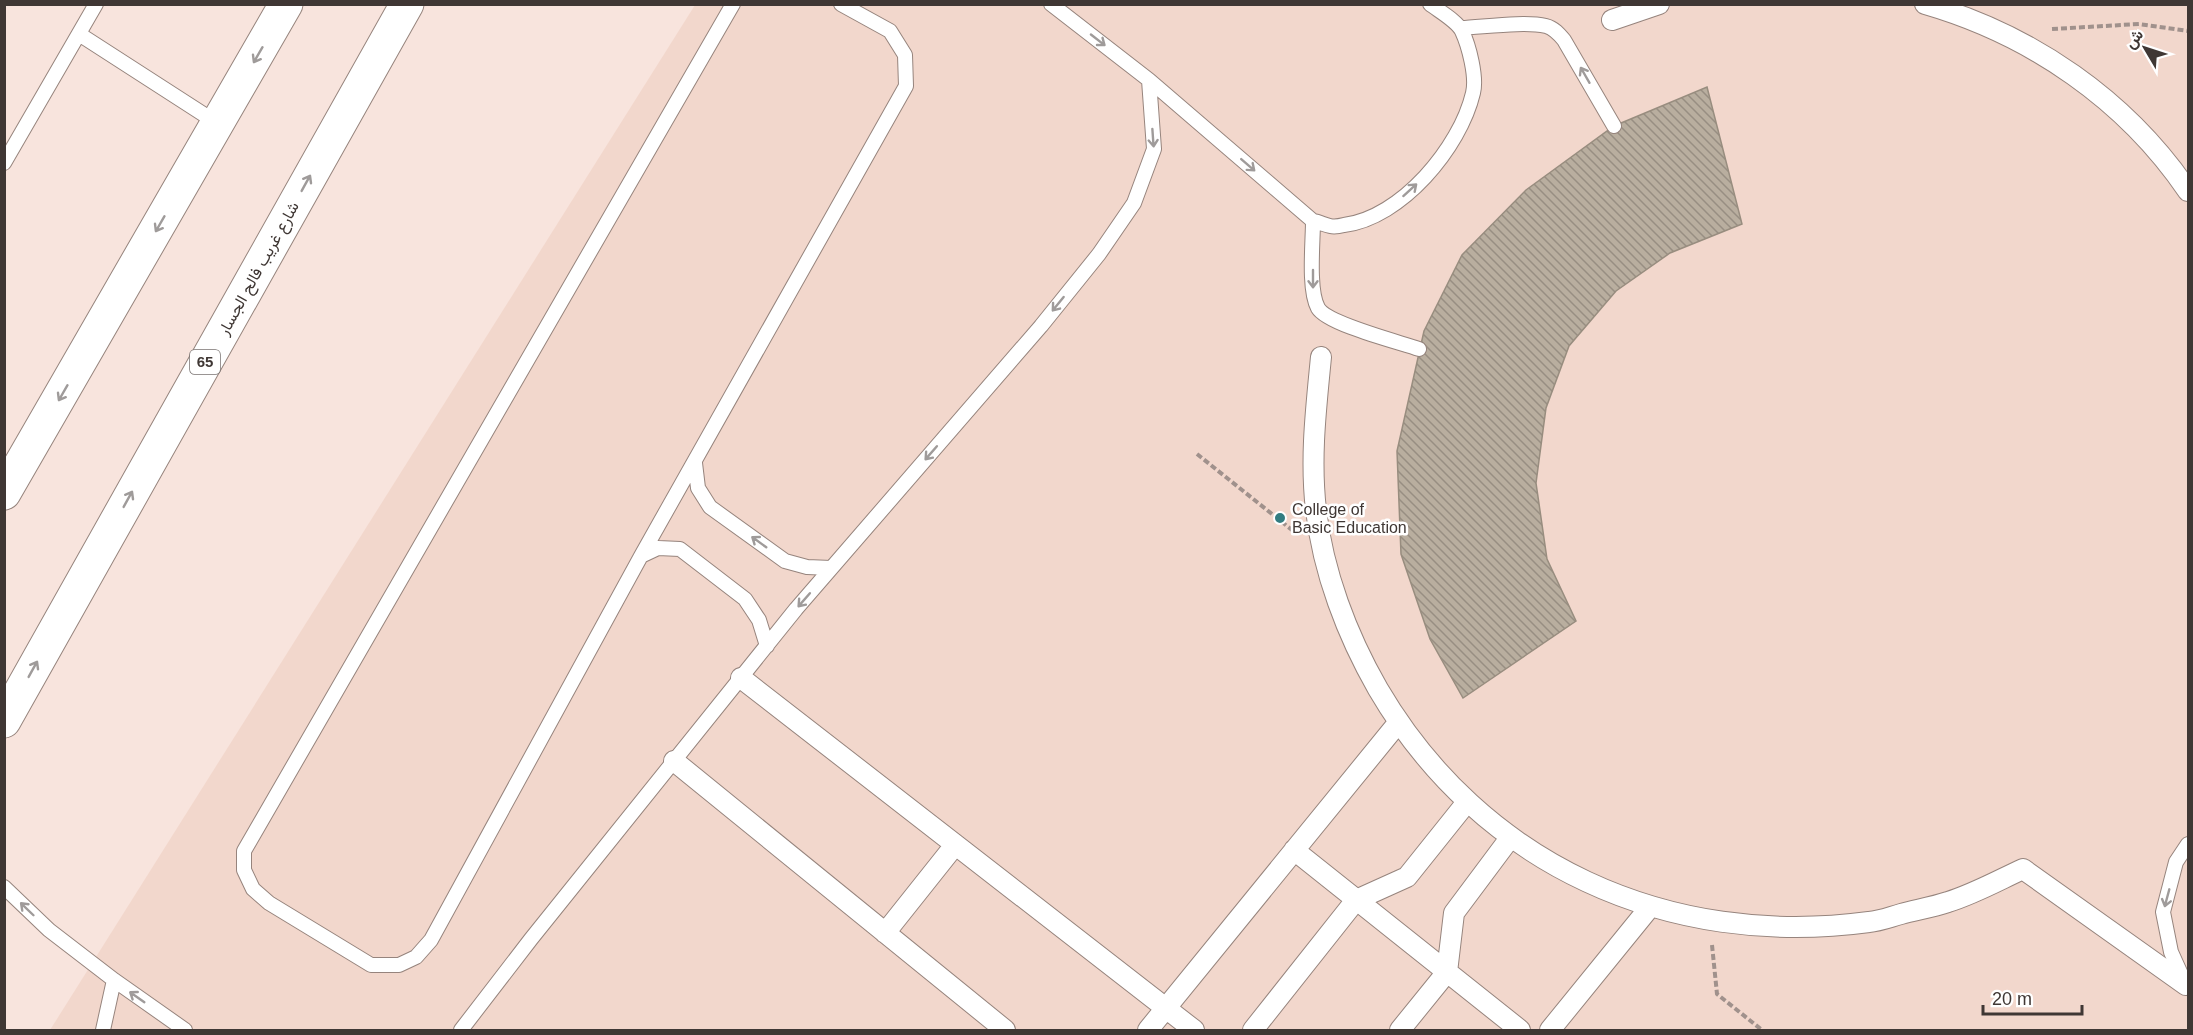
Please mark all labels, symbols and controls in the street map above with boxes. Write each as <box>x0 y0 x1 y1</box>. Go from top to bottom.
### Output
north arrow <box>2115 18 2175 78</box>
text: ش <box>2121 26 2147 52</box>
one-way arrow <box>1089 34 1105 47</box>
one-way arrow <box>251 47 263 64</box>
one-way arrow <box>1578 67 1590 84</box>
one-way arrow <box>1148 128 1159 148</box>
one-way arrow <box>1240 158 1256 171</box>
one-way arrow <box>300 175 312 192</box>
one-way arrow <box>1403 183 1418 197</box>
street label: شارع غريب فالح الجسار <box>214 199 305 340</box>
one-way arrow <box>154 216 166 233</box>
one-way arrow <box>1307 269 1319 289</box>
one-way arrow <box>1052 296 1065 312</box>
road number: 65 <box>190 350 220 374</box>
one-way arrow <box>56 384 68 401</box>
one-way arrow <box>924 445 938 460</box>
one-way arrow <box>122 491 134 508</box>
place label: College of Basic Education <box>1292 501 1407 536</box>
marker: College of Basic Education <box>1273 511 1287 525</box>
one-way arrow <box>751 536 767 548</box>
one-way arrow <box>797 592 811 607</box>
one-way arrow <box>28 661 39 679</box>
one-way arrow <box>2161 888 2172 907</box>
one-way arrow <box>19 901 34 916</box>
scale bar <box>1983 978 2082 1016</box>
text: 20 m <box>1992 989 2032 1009</box>
one-way arrow <box>130 990 146 1003</box>

